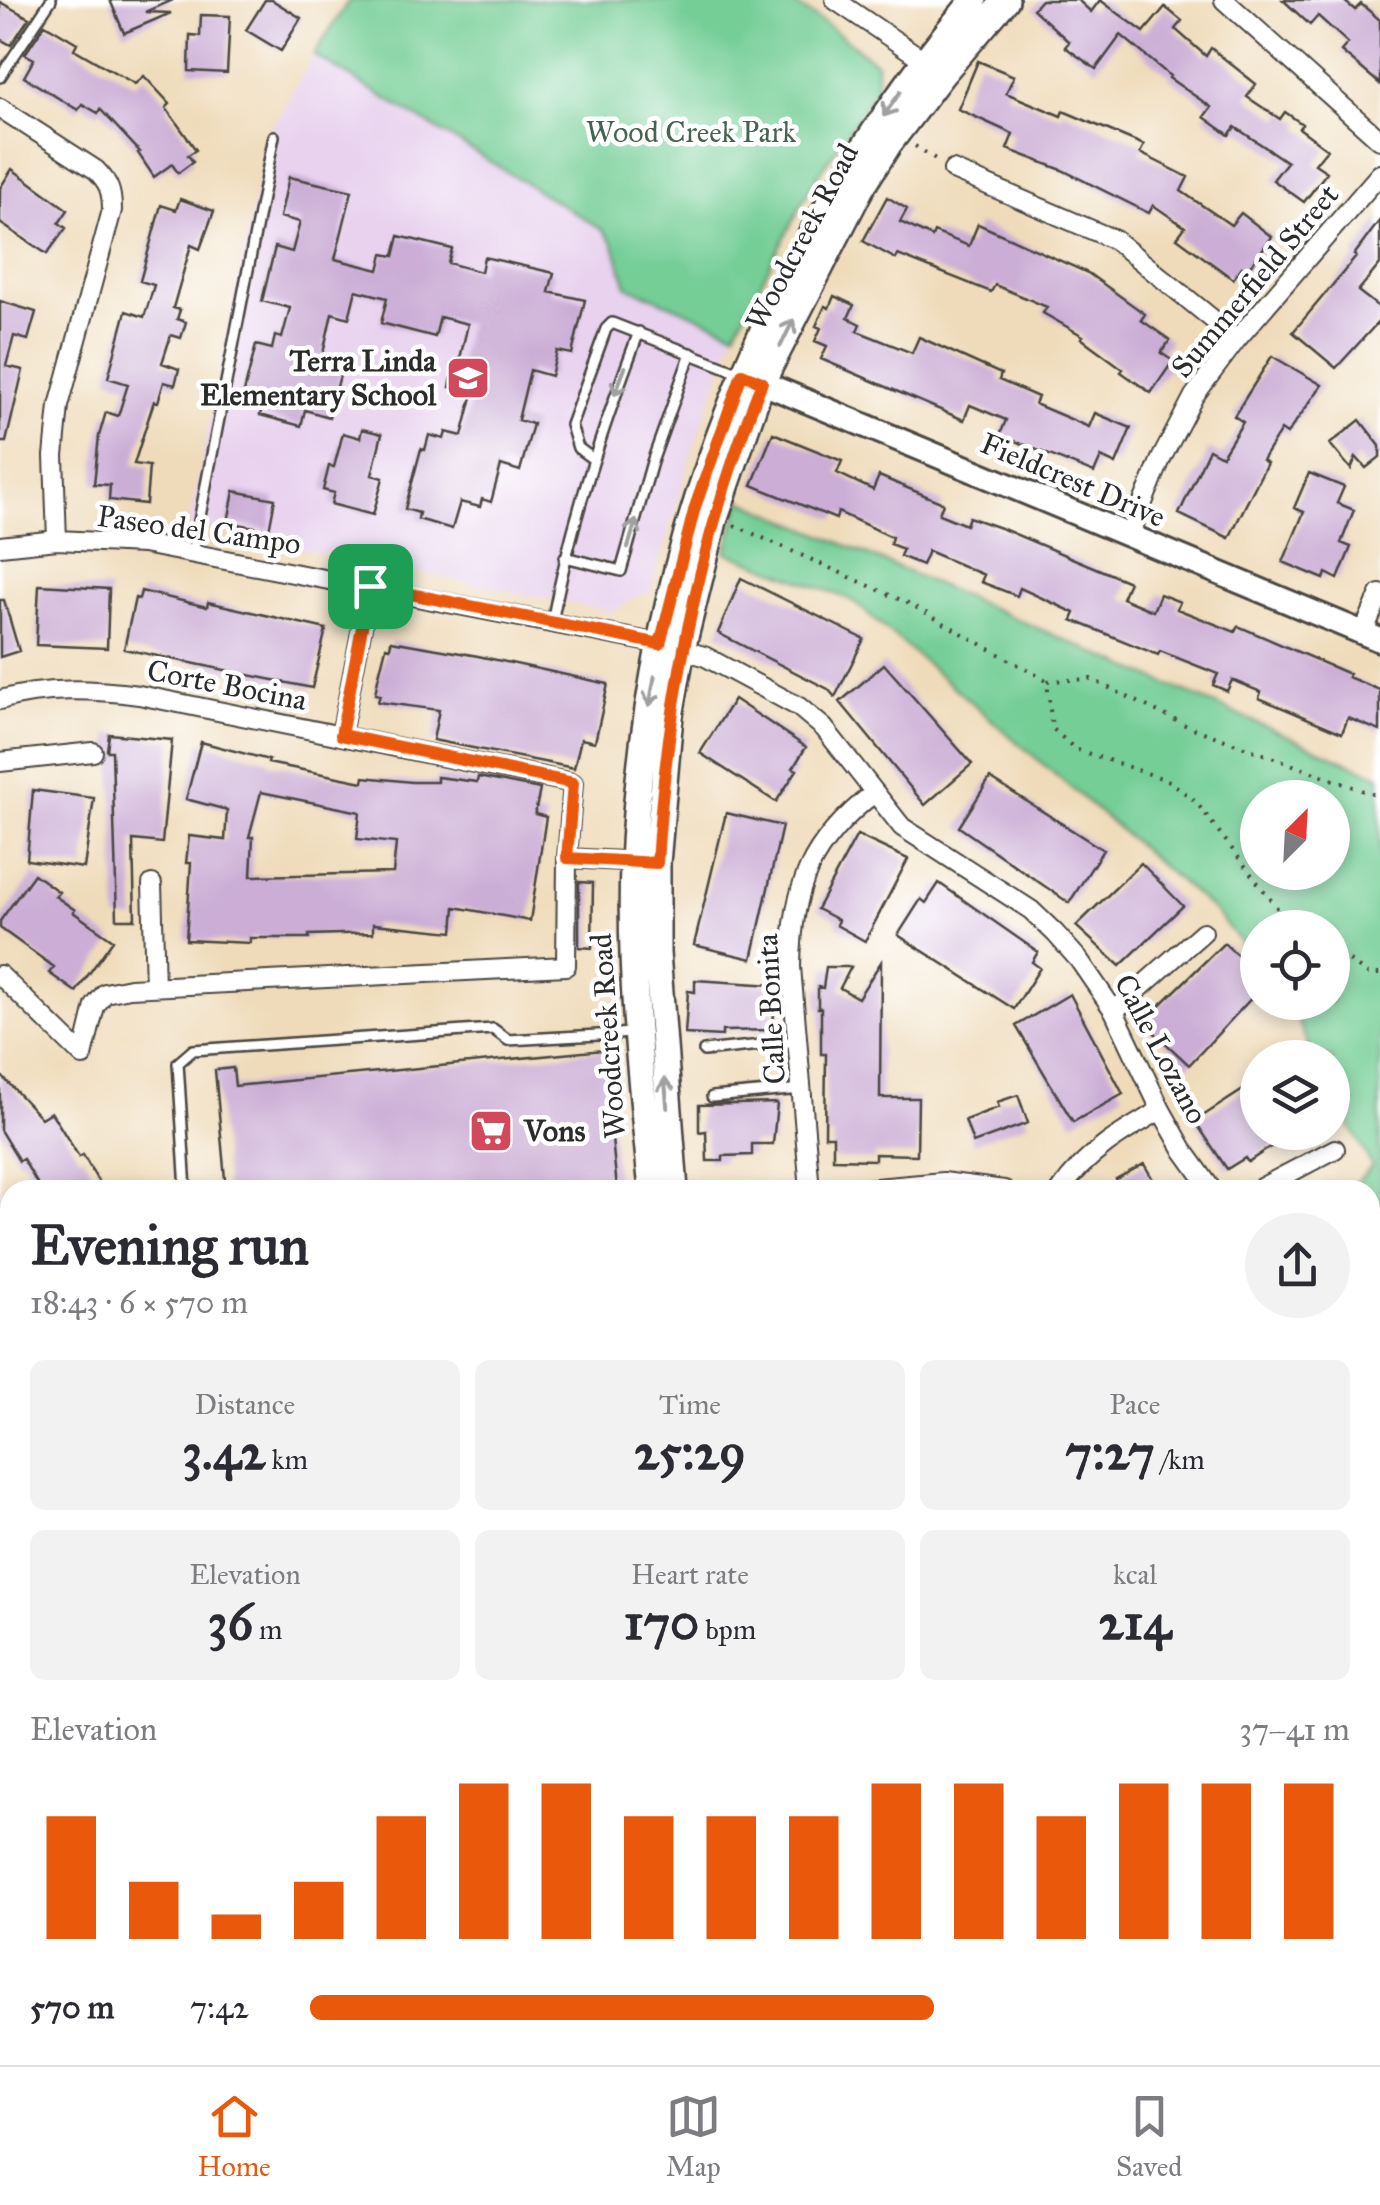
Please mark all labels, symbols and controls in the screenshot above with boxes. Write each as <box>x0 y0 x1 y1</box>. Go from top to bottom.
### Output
one-way arrow <box>882 90 903 117</box>
park label: Wood Creek Park <box>586 114 796 150</box>
street label: Woodcreek Road <box>738 138 866 336</box>
street label: Summerfield Street <box>1164 177 1347 385</box>
one-way arrow <box>778 319 797 349</box>
place label: Terra Linda Elementary School <box>200 343 437 413</box>
school or university icon: Terra Linda Elementary School <box>445 355 491 401</box>
one-way arrow <box>610 365 628 396</box>
street label: Fieldcrest Drive <box>975 425 1171 535</box>
street label: Paseo del Campo <box>95 498 303 562</box>
one-way arrow <box>623 518 642 550</box>
pin <box>328 544 413 629</box>
icon: arrive <box>343 559 398 614</box>
street label: Corte Bocina <box>144 652 310 718</box>
one-way arrow <box>642 674 661 707</box>
north arrow <box>1240 780 1350 890</box>
map controls <box>1240 780 1350 1150</box>
button: locate <box>1240 910 1350 1020</box>
street label: Woodcreek Road <box>583 932 633 1140</box>
street label: Calle Bonita <box>749 932 793 1085</box>
street label: Calle Lozano <box>1107 968 1215 1130</box>
button: layers <box>1240 1040 1350 1150</box>
one-way arrow <box>657 1077 676 1109</box>
supermarket icon: Vons <box>468 1108 514 1154</box>
place label: Vons <box>523 1113 585 1149</box>
text: Evening run <box>30 1212 309 1279</box>
button: share <box>1245 1213 1350 1318</box>
text: 18:43 · 6 × 570 m <box>30 1283 248 1322</box>
text: Distance <box>195 1387 295 1422</box>
text: Time <box>659 1387 721 1422</box>
text: Pace <box>1110 1387 1160 1422</box>
text: 3.42 <box>182 1422 265 1483</box>
text: 25:29 <box>634 1422 746 1483</box>
text: 7:27 <box>1065 1422 1155 1483</box>
text: km <box>265 1442 308 1477</box>
text: /km <box>1155 1442 1205 1477</box>
text: Elevation <box>189 1557 301 1592</box>
text: Heart rate <box>631 1557 749 1592</box>
text: kcal <box>1113 1557 1157 1592</box>
text: 36 <box>207 1592 253 1653</box>
text: 170 <box>624 1592 699 1653</box>
text: 214 <box>1099 1592 1171 1653</box>
text: m <box>253 1612 283 1647</box>
text: bpm <box>699 1612 756 1647</box>
text: Elevation <box>30 1710 157 1749</box>
text: 37–41 m <box>1239 1710 1350 1749</box>
text: 570 m <box>30 1988 114 2027</box>
text: 7:42 <box>190 1988 249 2027</box>
tab: Home <box>198 2089 271 2184</box>
tab: Map <box>666 2089 721 2184</box>
tab: Saved <box>1116 2089 1182 2184</box>

